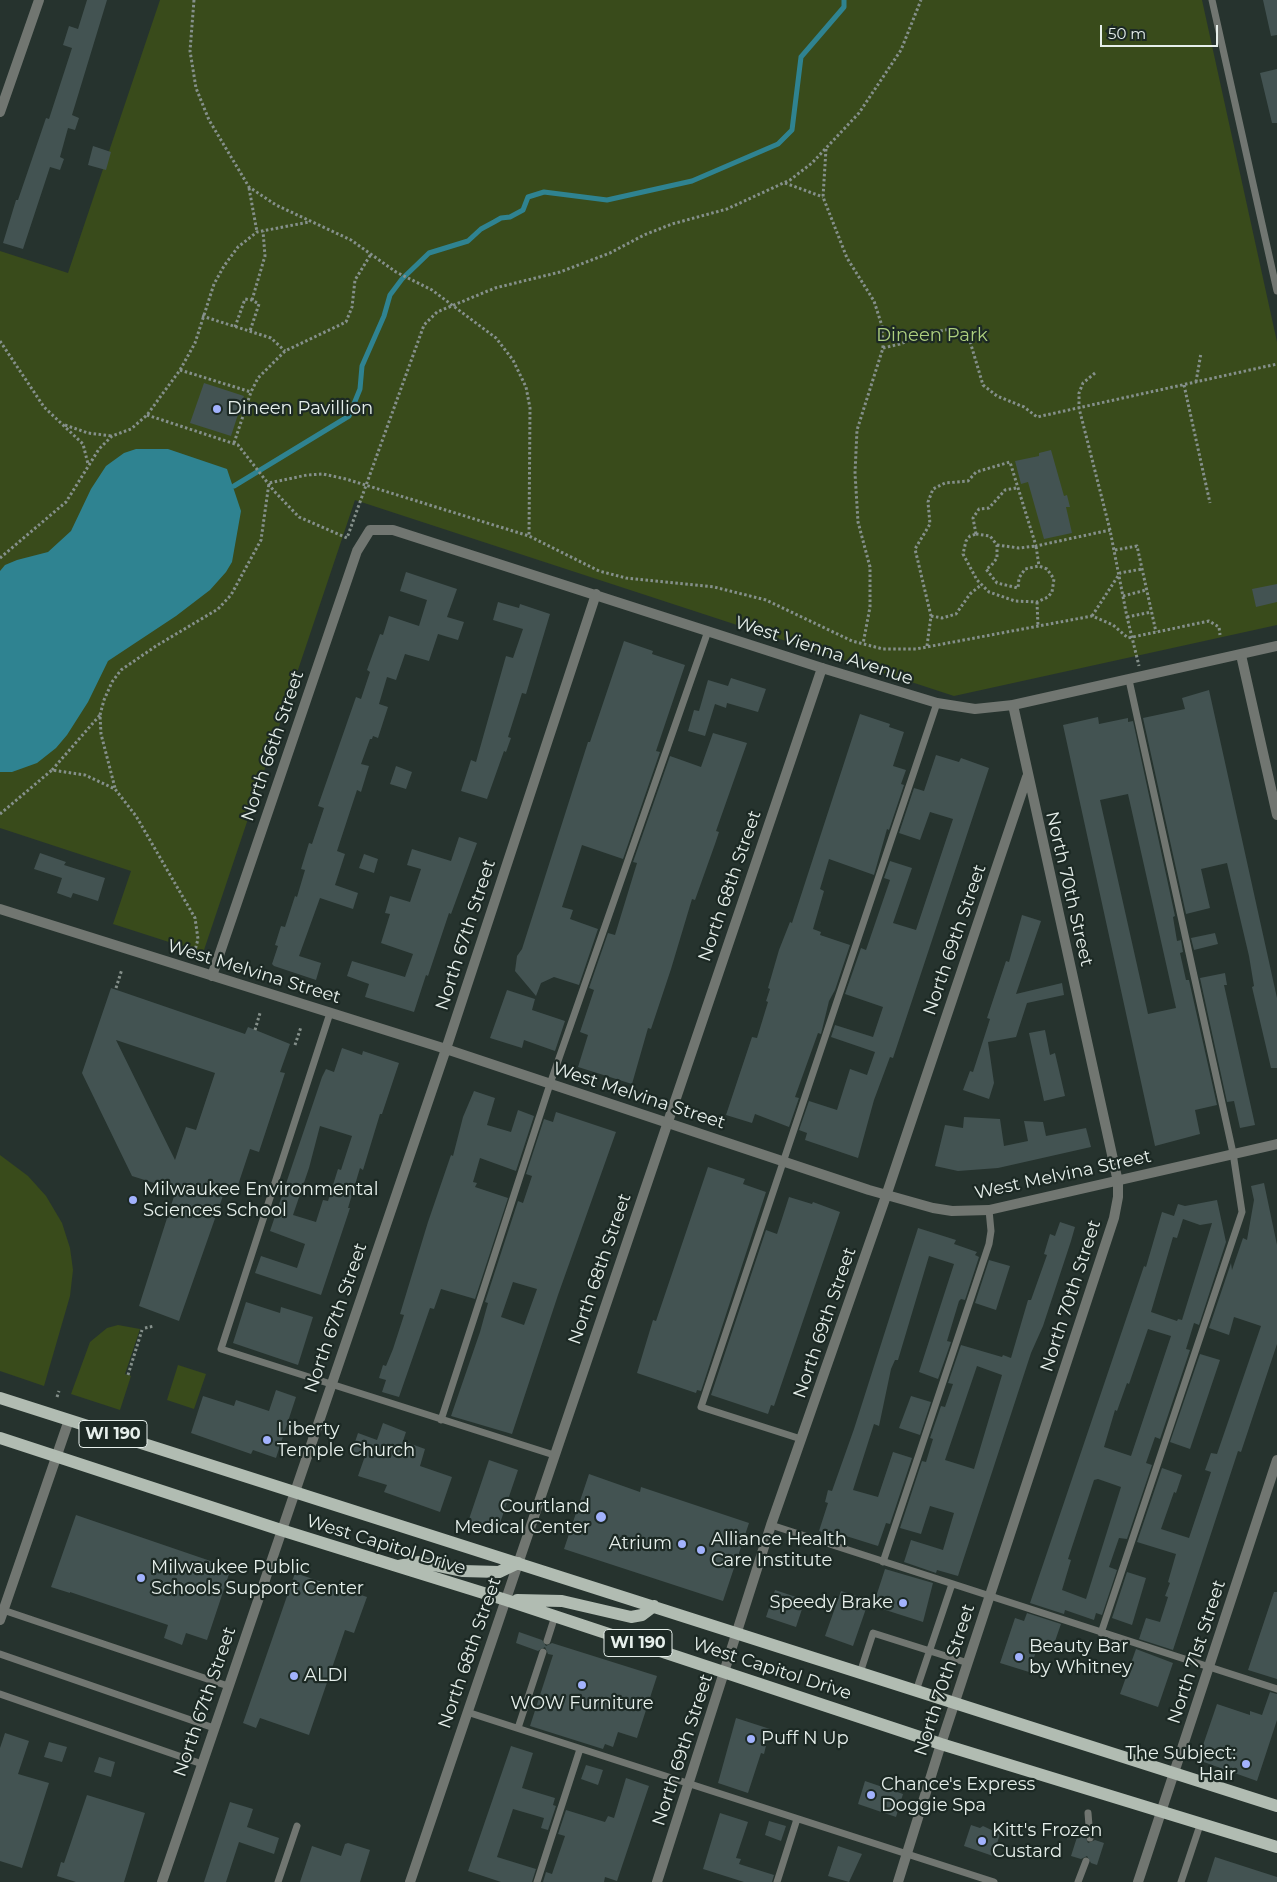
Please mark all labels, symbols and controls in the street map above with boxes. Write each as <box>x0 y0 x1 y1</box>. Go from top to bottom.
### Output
scale bar <box>1102 15 1220 47</box>
text: 50 m <box>1108 24 1146 43</box>
park label: Dineen Park <box>876 325 988 347</box>
place label: Dineen Pavillion <box>227 398 373 420</box>
marker: Dineen Pavillion <box>211 403 223 415</box>
street label: West Vienna Avenue <box>732 612 916 690</box>
street label: North 66th Street <box>237 668 309 824</box>
street label: North 68th Street <box>694 807 766 965</box>
street label: North 70th Street <box>1041 809 1097 969</box>
street label: North 67th Street <box>431 857 501 1013</box>
street label: North 69th Street <box>919 862 991 1018</box>
street label: West Melvina Street <box>165 935 343 1009</box>
street label: West Melvina Street <box>550 1058 728 1134</box>
street label: West Melvina Street <box>973 1146 1153 1204</box>
place label: Milwaukee Environmental Sciences School <box>143 1179 379 1222</box>
street label: North 68th Street <box>564 1190 636 1348</box>
marker: Milwaukee Environmental Sciences School <box>127 1194 139 1206</box>
street label: North 70th Street <box>1036 1217 1106 1375</box>
street label: North 67th Street <box>300 1240 372 1396</box>
street label: North 69th Street <box>789 1245 861 1401</box>
place label: Liberty Temple Church <box>277 1419 415 1462</box>
road number: WI 190 <box>79 1420 147 1448</box>
marker: Liberty Temple Church <box>261 1434 273 1446</box>
place label: Courtland Medical Center <box>454 1496 590 1538</box>
street label: West Capitol Drive <box>304 1510 468 1580</box>
marker: Courtland Medical Center <box>594 1510 608 1524</box>
place label: Alliance Health Care Institute <box>711 1529 847 1572</box>
place label: Atrium <box>609 1533 672 1555</box>
marker: Atrium <box>676 1538 688 1550</box>
marker: Alliance Health Care Institute <box>695 1544 707 1556</box>
place label: Milwaukee Public Schools Support Center <box>151 1557 364 1600</box>
marker: Milwaukee Public Schools Support Center <box>135 1572 147 1584</box>
street label: North 68th Street <box>434 1574 506 1732</box>
street label: North 71st Street <box>1164 1577 1230 1727</box>
place label: Speedy Brake <box>769 1592 893 1614</box>
marker: Speedy Brake <box>897 1597 909 1609</box>
street label: North 70th Street <box>910 1601 980 1759</box>
street label: North 67th Street <box>169 1624 241 1780</box>
road number: WI 190 <box>604 1630 672 1656</box>
street label: West Capitol Drive <box>690 1633 854 1705</box>
place label: Beauty Bar by Whitney <box>1029 1636 1132 1678</box>
marker: Beauty Bar by Whitney <box>1013 1651 1025 1663</box>
place label: ALDI <box>304 1665 348 1687</box>
marker: ALDI <box>288 1670 300 1682</box>
street label: North 69th Street <box>648 1671 718 1829</box>
marker: WOW Furniture <box>576 1679 588 1691</box>
place label: WOW Furniture <box>510 1693 654 1715</box>
place label: Puff N Up <box>761 1728 849 1750</box>
marker: Puff N Up <box>745 1733 757 1745</box>
place label: The Subject: Hair <box>1125 1743 1236 1786</box>
marker: The Subject: Hair <box>1240 1758 1252 1770</box>
place label: Chance's Express Doggie Spa <box>881 1774 1035 1816</box>
marker: Chance's Express Doggie Spa <box>865 1789 877 1801</box>
place label: Kitt's Frozen Custard <box>992 1820 1102 1862</box>
marker: Kitt's Frozen Custard <box>976 1835 988 1847</box>

